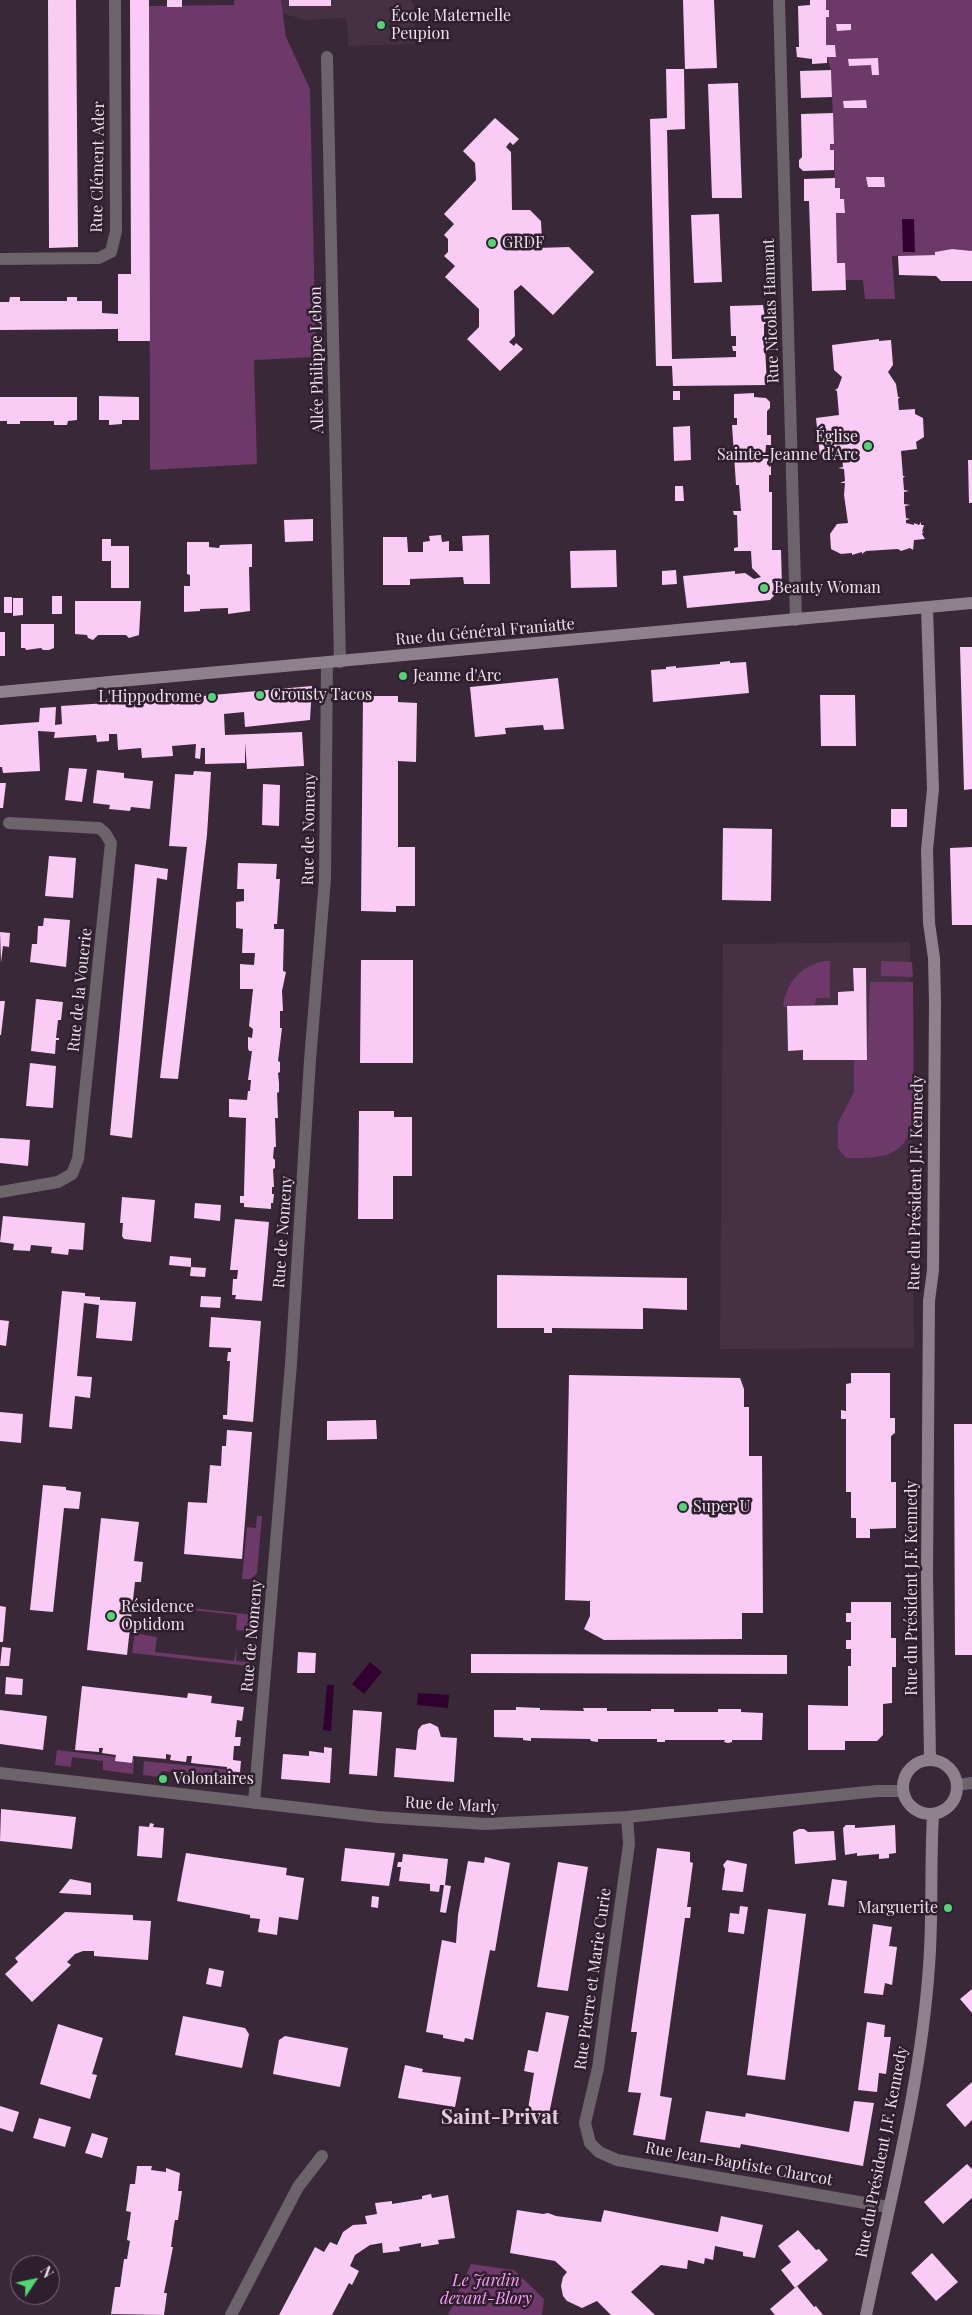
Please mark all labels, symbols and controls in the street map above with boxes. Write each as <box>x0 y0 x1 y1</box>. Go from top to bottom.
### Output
place label: École Maternelle Peupion <box>391 6 511 44</box>
marker: École Maternelle Peupion <box>375 19 387 31</box>
street label: Rue Clément Ader <box>87 101 109 233</box>
place label: GRDF <box>502 233 544 253</box>
marker: GRDF <box>486 237 498 249</box>
street label: Rue Nicolas Hamant <box>759 238 783 384</box>
street label: Allée Philippe Lebon <box>306 286 328 434</box>
place label: Église Sainte-Jeanne d'Arc <box>717 427 858 465</box>
marker: Église Sainte-Jeanne d'Arc <box>862 440 874 452</box>
place label: Beauty Woman <box>774 578 881 598</box>
marker: Beauty Woman <box>758 582 770 594</box>
street label: Rue du Général Franiatte <box>394 615 576 649</box>
place label: Jeanne d'Arc <box>413 666 501 686</box>
marker: Jeanne d'Arc <box>397 670 409 682</box>
place label: Crousty Tacos <box>270 685 372 705</box>
place label: L'Hippodrome <box>98 687 202 707</box>
marker: Crousty Tacos <box>254 689 266 701</box>
marker: L'Hippodrome <box>206 691 218 703</box>
street label: Rue de Nomeny <box>298 773 320 885</box>
street label: Rue de la Vouerie <box>64 927 96 1053</box>
street label: Rue du Président J.F. Kennedy <box>905 1075 927 1291</box>
street label: Rue de Nomeny <box>269 1175 297 1289</box>
street label: Rue du Président J.F. Kennedy <box>902 1480 922 1696</box>
place label: Super U <box>693 1497 750 1517</box>
marker: Super U <box>677 1501 689 1513</box>
street label: Rue de Nomeny <box>238 1579 266 1693</box>
place label: Résidence Optidom <box>121 1597 194 1635</box>
marker: Résidence Optidom <box>105 1610 117 1622</box>
place label: Volontaires <box>173 1769 254 1789</box>
marker: Volontaires <box>157 1773 169 1785</box>
street label: Rue de Marly <box>404 1793 500 1817</box>
street label: Rue Pierre et Marie Curie <box>571 1887 615 2071</box>
place label: Marguerite <box>858 1898 938 1918</box>
marker: Marguerite <box>942 1902 954 1914</box>
street label: Rue du Président J.F. Kennedy <box>852 2045 912 2259</box>
district label: Saint-Privat <box>441 2104 559 2130</box>
street label: Rue Jean-Baptiste Charcot <box>644 2138 834 2190</box>
north arrow <box>10 2255 60 2305</box>
text: N <box>36 2262 58 2281</box>
park label: Le Jardin devant-Blory <box>440 2271 532 2309</box>

